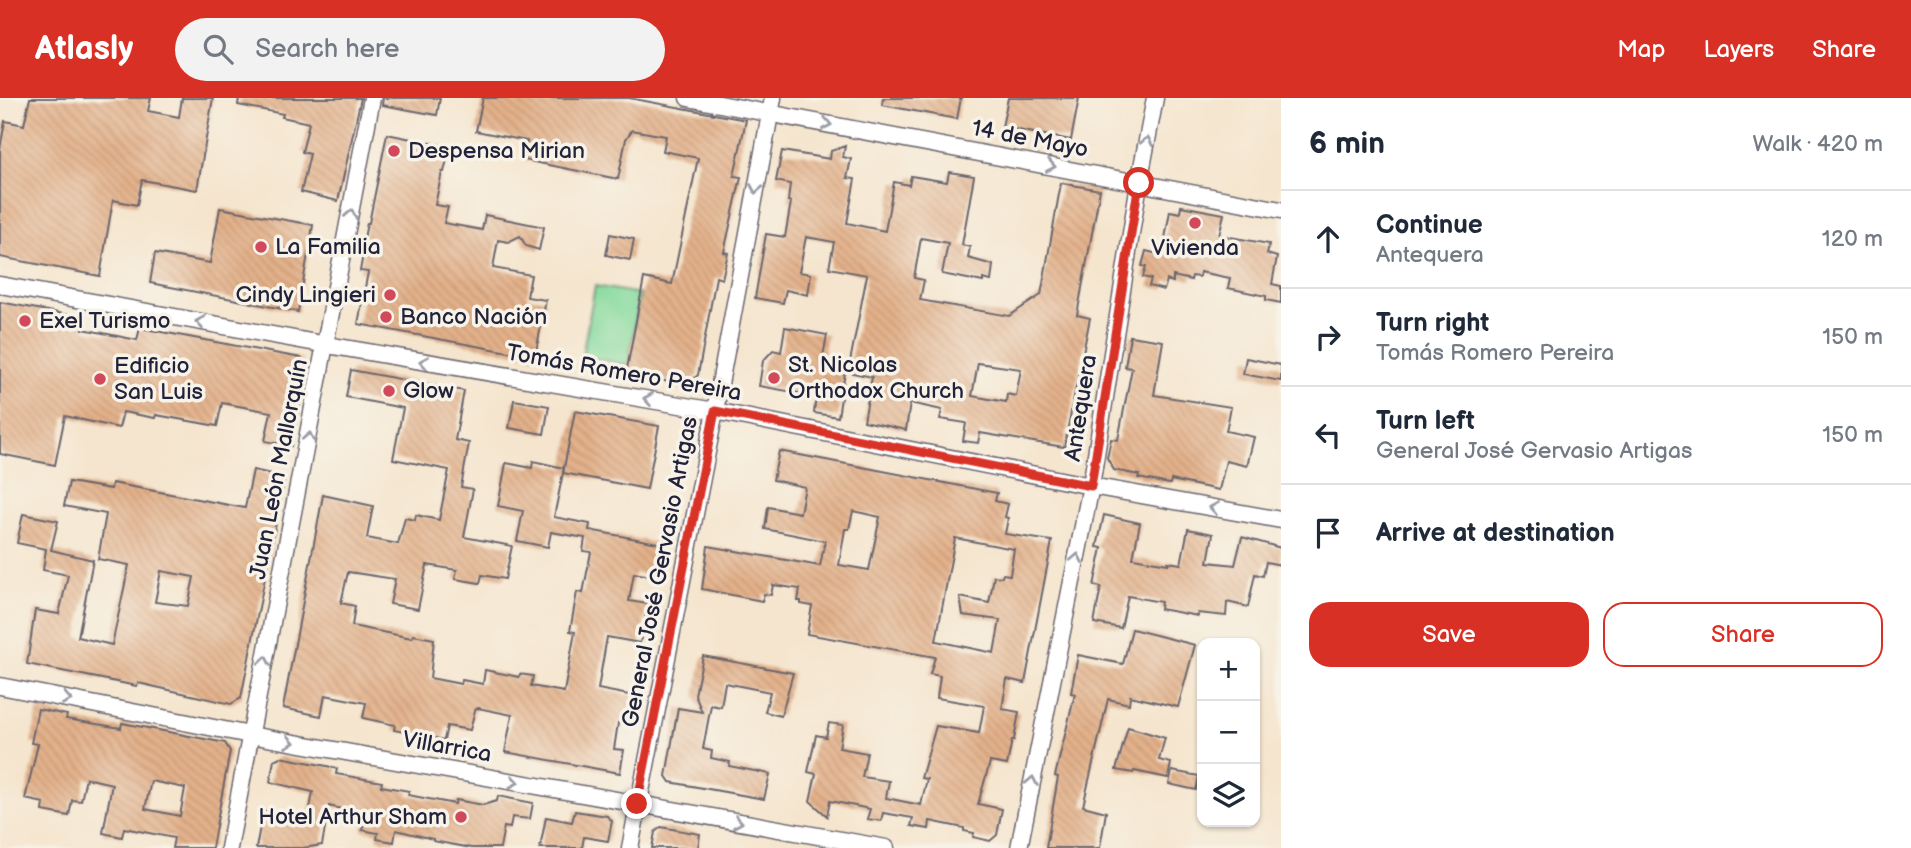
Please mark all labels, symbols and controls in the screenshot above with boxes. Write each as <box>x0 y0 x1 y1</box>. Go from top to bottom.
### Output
search box <box>175 18 665 81</box>
text: Atlasly <box>35 29 133 69</box>
icon: search <box>199 30 237 68</box>
text: Search here <box>255 34 399 65</box>
text: Map <box>1617 35 1665 64</box>
text: Layers <box>1703 35 1774 64</box>
text: Share <box>1812 35 1876 64</box>
street label: 14 de Mayo <box>969 114 1091 164</box>
one-way arrow <box>821 116 833 131</box>
text: 6 min <box>1309 126 1385 162</box>
text: Walk · 420 m <box>1753 130 1883 158</box>
one-way arrow <box>1139 135 1154 147</box>
place label: Despensa Mirian <box>408 137 585 165</box>
marker: Despensa Mirian <box>386 143 402 159</box>
one-way arrow <box>1045 158 1057 173</box>
route start <box>1123 167 1154 198</box>
one-way arrow <box>749 183 764 195</box>
one-way arrow <box>343 208 358 220</box>
text: Continue <box>1376 210 1483 241</box>
marker: Vivienda <box>1187 215 1203 231</box>
icon: ahead <box>1309 220 1347 258</box>
text: 120 m <box>1822 225 1883 253</box>
place label: La Familia <box>275 233 381 261</box>
place label: Vivienda <box>1151 234 1239 262</box>
marker: La Familia <box>253 239 269 255</box>
text: Antequera <box>1376 241 1484 269</box>
place label: Cindy Lingieri <box>235 281 376 309</box>
marker: Cindy Lingieri <box>382 287 398 303</box>
place label: Banco Nación <box>400 303 547 331</box>
place label: Exel Turismo <box>39 307 171 335</box>
text: Turn right <box>1376 308 1489 339</box>
marker: Banco Nación <box>378 309 394 325</box>
marker: Exel Turismo <box>17 313 33 329</box>
one-way arrow <box>194 315 206 330</box>
icon: right <box>1309 318 1347 356</box>
text: 150 m <box>1822 323 1883 351</box>
street label: Tomás Romero Pereira <box>504 339 744 407</box>
text: Tomás Romero Pereira <box>1376 339 1614 367</box>
place label: St. Nicolas Orthodox Church <box>788 351 964 405</box>
place label: Edificio San Luis <box>114 352 203 406</box>
street label: Antequera <box>1059 353 1103 463</box>
one-way arrow <box>418 355 430 370</box>
street label: Juan León Mallorquín <box>244 356 314 582</box>
marker: St. Nicolas Orthodox Church <box>766 370 782 386</box>
marker: Edificio San Luis <box>92 371 108 387</box>
place label: Glow <box>403 377 454 405</box>
marker: Glow <box>381 383 397 399</box>
one-way arrow <box>642 392 654 407</box>
text: Turn left <box>1376 406 1475 437</box>
street label: General José Gervasio Artigas <box>616 414 704 730</box>
icon: left <box>1309 416 1347 454</box>
text: 150 m <box>1822 421 1883 449</box>
one-way arrow <box>300 432 315 444</box>
text: General José Gervasio Artigas <box>1376 437 1692 465</box>
one-way arrow <box>1208 501 1220 516</box>
icon: arrive <box>1309 514 1347 552</box>
text: Arrive at destination <box>1376 518 1615 549</box>
one-way arrow <box>1068 552 1083 564</box>
button: Save <box>1309 602 1589 667</box>
button: Share <box>1603 602 1883 667</box>
map controls <box>1197 638 1260 827</box>
button: + <box>1197 638 1260 701</box>
one-way arrow <box>257 655 272 667</box>
one-way arrow <box>61 691 73 706</box>
button: − <box>1197 701 1260 764</box>
street label: Villarrica <box>400 725 494 769</box>
one-way arrow <box>284 734 296 749</box>
button: layers <box>1197 764 1260 827</box>
one-way arrow <box>508 774 520 789</box>
one-way arrow <box>1024 775 1039 787</box>
route end <box>621 788 652 819</box>
place label: Hotel Arthur Sham <box>258 803 447 831</box>
marker: Hotel Arthur Sham <box>453 809 469 825</box>
one-way arrow <box>732 814 744 829</box>

